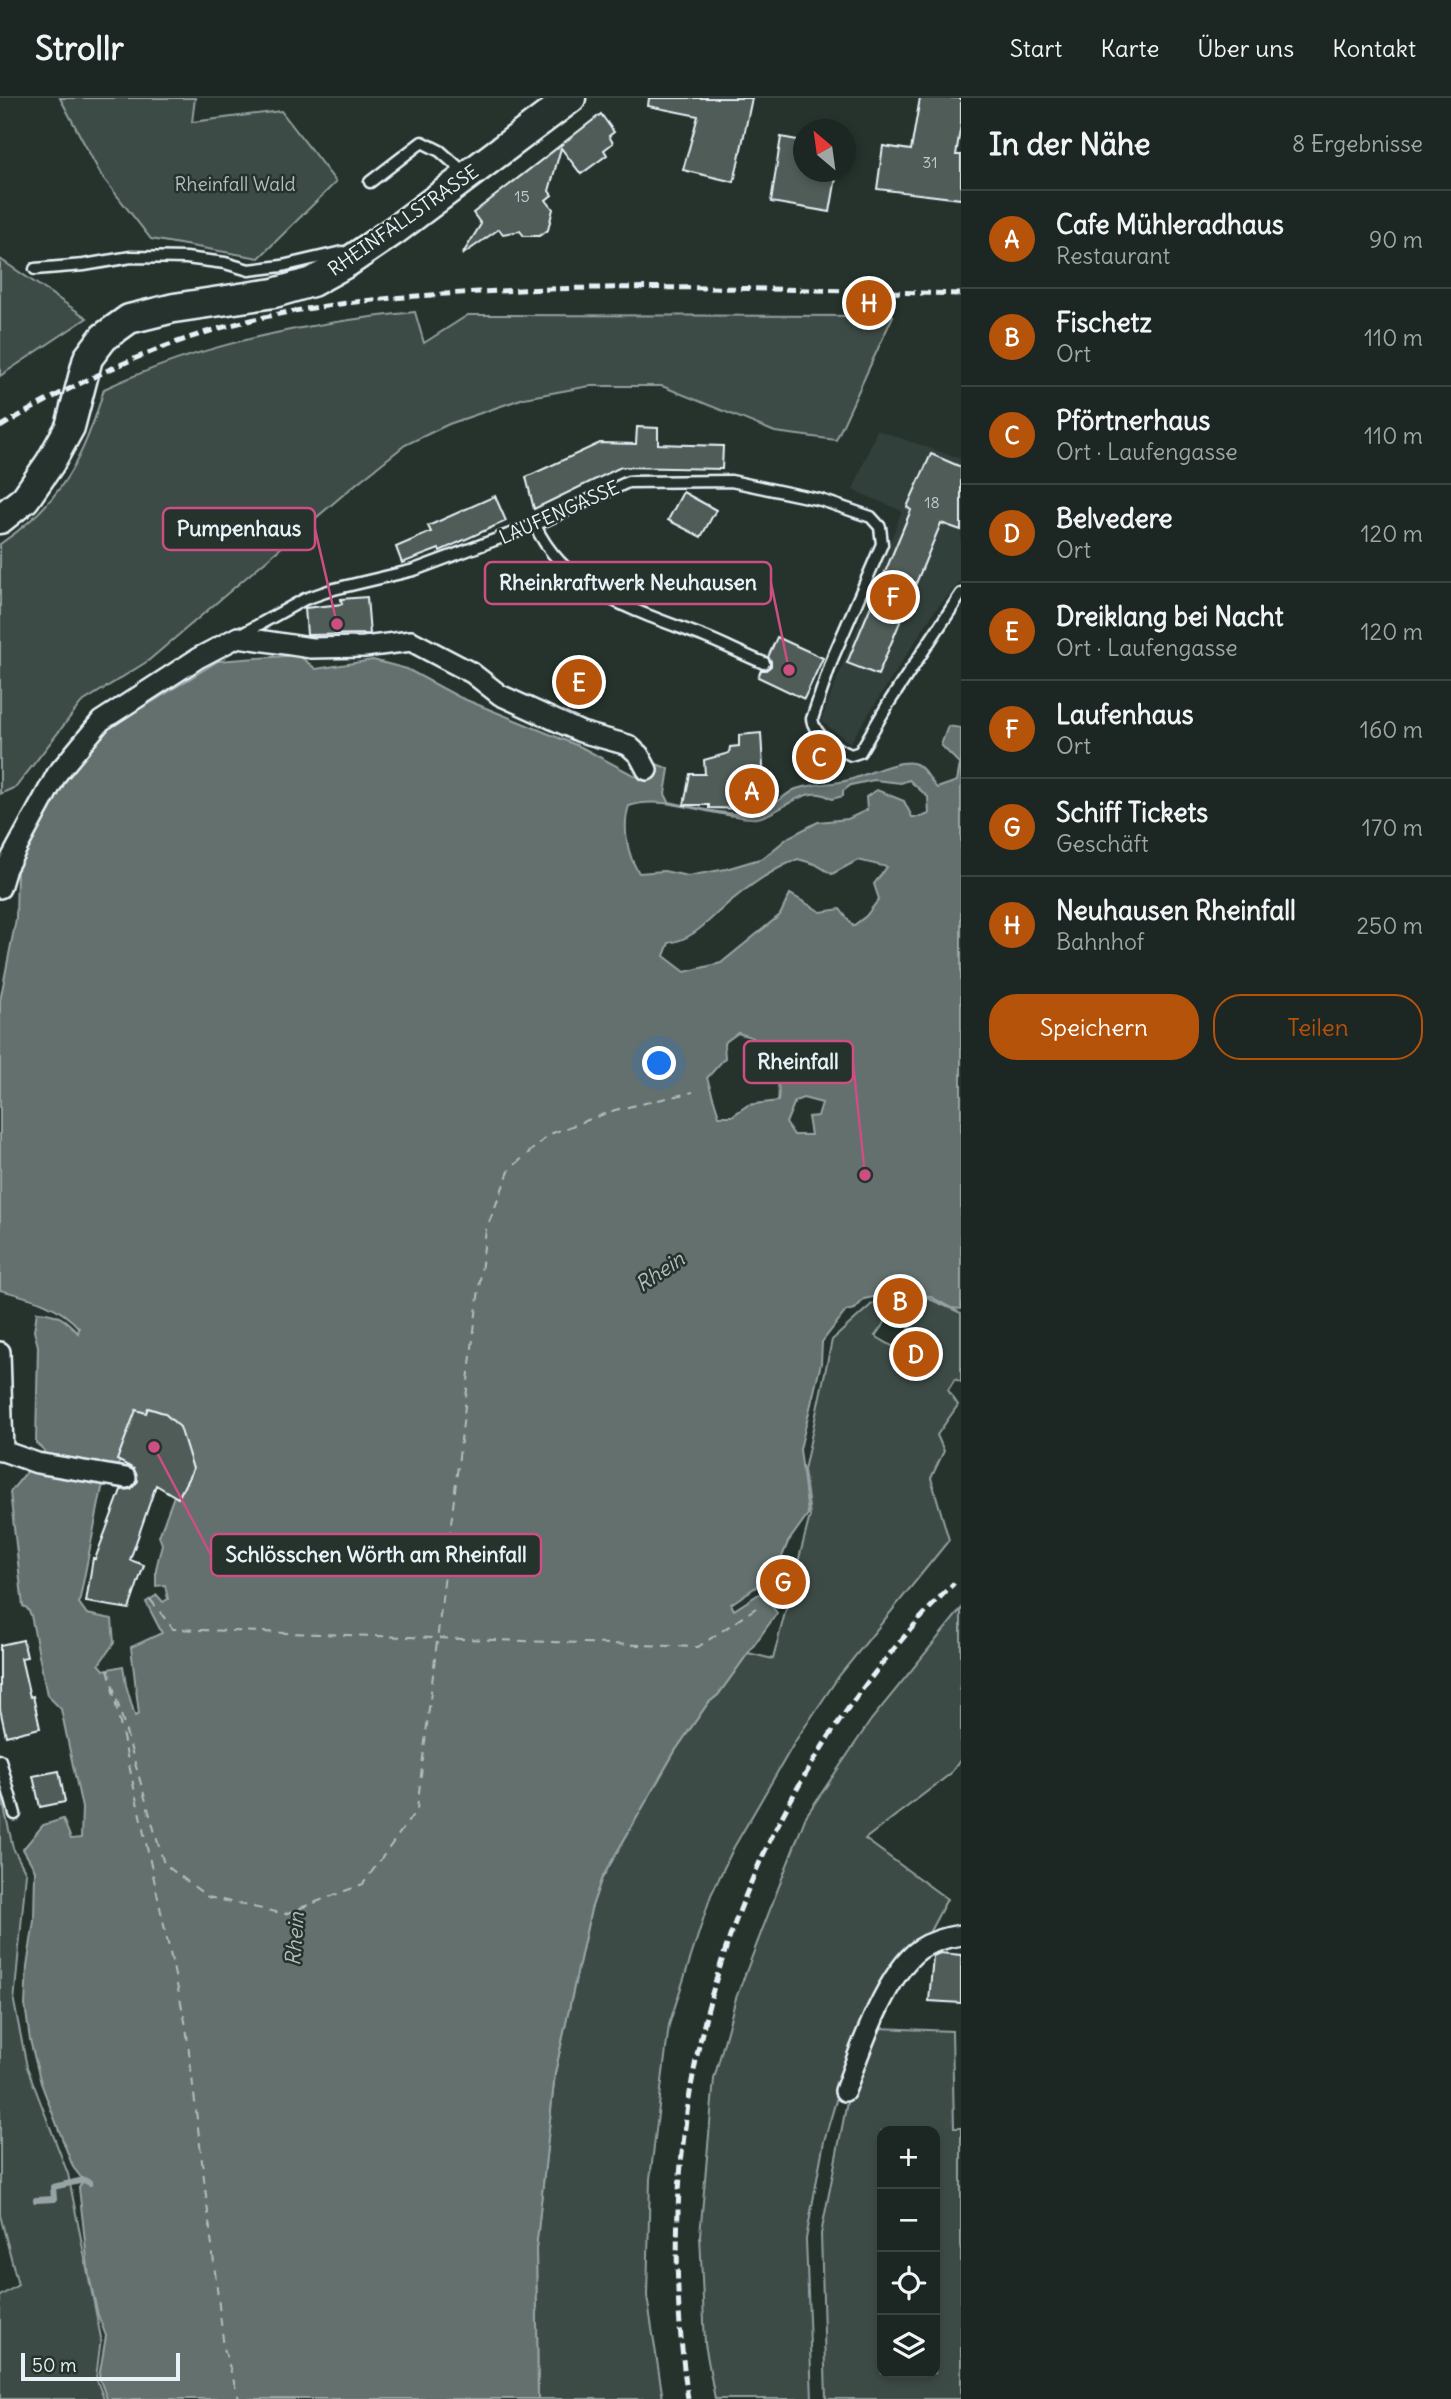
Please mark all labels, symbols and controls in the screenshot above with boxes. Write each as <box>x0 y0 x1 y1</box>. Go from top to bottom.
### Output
text: Strollr <box>35 27 124 69</box>
text: Start <box>1010 33 1062 63</box>
text: Karte <box>1100 33 1159 63</box>
text: Über uns <box>1197 33 1294 63</box>
text: Kontakt <box>1332 33 1416 63</box>
north arrow <box>793 119 856 182</box>
text: In der Nähe <box>989 125 1151 163</box>
text: 8 Ergebnisse <box>1292 129 1423 158</box>
house number: 31 <box>922 152 938 172</box>
street label: RHEINFALLSTRASSE <box>323 159 483 281</box>
park label: Rheinfall Wald <box>174 172 296 196</box>
house number: 15 <box>514 186 530 206</box>
text: Cafe Mühleradhaus <box>1056 208 1284 241</box>
text: A <box>1005 225 1019 254</box>
text: 90 m <box>1369 225 1423 254</box>
text: Restaurant <box>1056 241 1170 270</box>
pin: H <box>846 277 892 329</box>
text: Fischetz <box>1056 306 1152 339</box>
text: B <box>1004 323 1020 352</box>
text: 110 m <box>1364 323 1423 352</box>
text: Ort <box>1056 339 1091 368</box>
text: Pförtnerhaus <box>1056 404 1210 437</box>
text: C <box>1004 421 1020 450</box>
text: 110 m <box>1364 421 1423 450</box>
text: Ort · Laufengasse <box>1056 437 1238 466</box>
street label: LAUFENGASSE <box>495 475 623 549</box>
house number: 18 <box>924 492 940 512</box>
text: Belvedere <box>1056 502 1173 535</box>
callout: Pumpenhaus <box>163 508 315 550</box>
text: Pumpenhaus <box>177 515 302 542</box>
text: D <box>1004 519 1020 548</box>
text: 120 m <box>1360 519 1423 548</box>
text: Ort <box>1056 535 1091 564</box>
callout: Rheinkraftwerk Neuhausen <box>485 562 771 604</box>
text: Rheinkraftwerk Neuhausen <box>499 569 757 596</box>
pin: F <box>870 571 916 623</box>
text: Dreiklang bei Nacht <box>1056 600 1283 633</box>
text: E <box>1005 617 1019 646</box>
text: 120 m <box>1360 617 1423 646</box>
text: Ort · Laufengasse <box>1056 633 1238 662</box>
pin: E <box>556 656 602 708</box>
text: Laufenhaus <box>1056 698 1194 731</box>
text: F <box>1005 715 1019 744</box>
text: 160 m <box>1360 715 1423 744</box>
pin: C <box>796 731 842 783</box>
text: Ort <box>1056 731 1091 760</box>
pin: A <box>729 765 775 817</box>
text: Schiff Tickets <box>1056 796 1208 829</box>
text: G <box>1004 813 1020 842</box>
text: 170 m <box>1362 813 1423 842</box>
text: Geschäft <box>1056 829 1149 858</box>
text: Neuhausen Rheinfall <box>1056 894 1296 927</box>
text: H <box>1004 911 1020 940</box>
text: 250 m <box>1356 911 1423 940</box>
text: Bahnhof <box>1056 927 1144 956</box>
button: Speichern <box>989 994 1199 1060</box>
button: Teilen <box>1213 994 1423 1060</box>
callout: Rheinfall <box>744 1041 853 1083</box>
your location <box>642 1046 676 1080</box>
text: Rheinfall <box>757 1048 839 1075</box>
water label: Rhein <box>630 1245 690 1298</box>
pin: B <box>877 1275 923 1327</box>
pin: D <box>893 1328 939 1380</box>
callout: Schlösschen Wörth am Rheinfall <box>211 1534 541 1576</box>
text: Schlösschen Wörth am Rheinfall <box>225 1541 527 1568</box>
pin: G <box>760 1556 806 1608</box>
water label: Rhein <box>279 1910 310 1967</box>
map controls <box>877 2126 940 2378</box>
button: + <box>877 2126 940 2189</box>
button: − <box>877 2189 940 2252</box>
button: locate <box>877 2252 940 2315</box>
button: layers <box>877 2315 940 2378</box>
scale bar <box>21 2350 180 2382</box>
text: 50 m <box>32 2353 77 2377</box>

